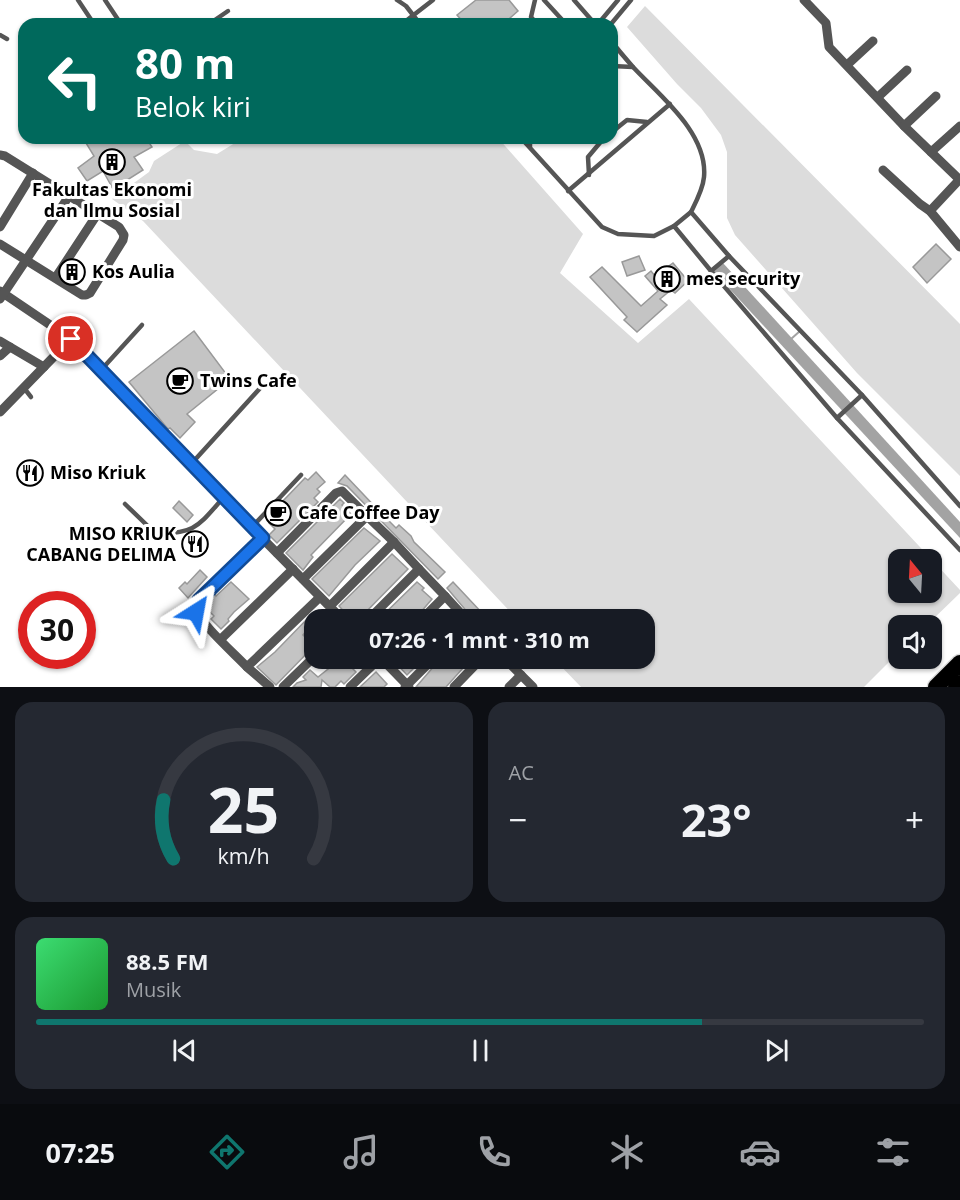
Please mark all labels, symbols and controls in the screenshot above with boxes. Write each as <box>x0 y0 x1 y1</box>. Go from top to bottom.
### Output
text: 80 m <box>135 34 235 91</box>
icon: left <box>36 42 114 120</box>
text: Belok kiri <box>135 88 251 125</box>
building icon: Fakultas Ekonomi dan Ilmu Sosial <box>97 147 127 177</box>
place label: Fakultas Ekonomi dan Ilmu Sosial <box>32 177 192 222</box>
building icon: Kos Aulia <box>57 257 87 287</box>
place label: Kos Aulia <box>92 259 175 283</box>
building icon: mes security <box>652 264 682 294</box>
place label: mes security <box>686 266 801 290</box>
pin <box>45 313 96 364</box>
icon: arrive <box>54 322 87 355</box>
cafe icon: Twins Cafe <box>165 366 195 396</box>
place label: Twins Cafe <box>200 368 297 392</box>
restaurant icon: Miso Kriuk <box>15 458 45 488</box>
place label: Miso Kriuk <box>50 460 147 484</box>
cafe icon: Cafe Coffee Day <box>263 498 293 528</box>
place label: Cafe Coffee Day <box>298 500 440 524</box>
place label: MISO KRIUK CABANG DELIMA <box>26 521 177 566</box>
restaurant icon: MISO KRIUK CABANG DELIMA <box>180 529 210 559</box>
north arrow <box>888 549 942 603</box>
map controls <box>888 549 942 669</box>
position arrow <box>164 580 228 644</box>
speed limit sign: 30 <box>18 591 96 669</box>
button: sound <box>888 615 942 669</box>
text: 07:26 · 1 mnt · 310 m <box>369 624 590 654</box>
text: AC <box>509 759 534 786</box>
text: 25 <box>208 766 279 851</box>
text: 23° <box>681 789 752 850</box>
text: − <box>509 797 527 842</box>
text: + <box>905 797 924 842</box>
text: km/h <box>218 841 270 870</box>
text: 88.5 FM <box>126 946 209 976</box>
text: Musik <box>126 976 181 1003</box>
icon: previous <box>168 1034 201 1067</box>
icon: pause <box>464 1034 497 1067</box>
icon: next <box>760 1034 793 1067</box>
icon: directions <box>206 1131 248 1173</box>
icon: music <box>340 1131 382 1173</box>
icon: phone <box>473 1131 515 1173</box>
icon: climate <box>606 1131 648 1173</box>
icon: car <box>739 1131 781 1173</box>
icon: filters <box>872 1131 914 1173</box>
text: 07:25 <box>46 1134 115 1171</box>

